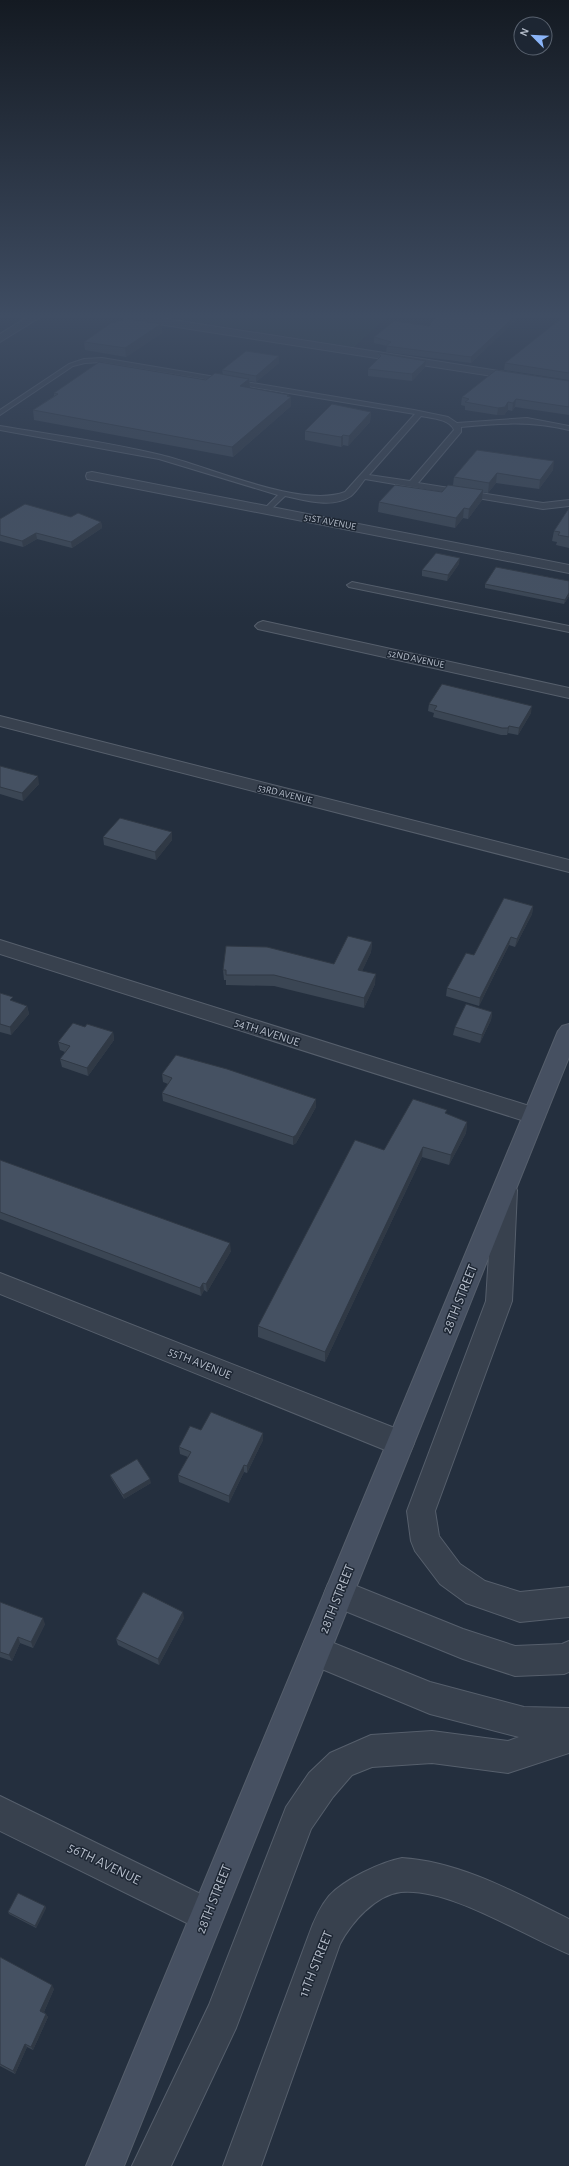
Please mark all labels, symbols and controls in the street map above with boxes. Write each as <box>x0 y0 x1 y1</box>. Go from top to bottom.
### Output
north arrow <box>513 16 553 56</box>
text: N <box>518 26 531 38</box>
street label: 51ST AVENUE <box>303 512 357 532</box>
street label: 52ND AVENUE <box>387 648 445 670</box>
street label: 53RD AVENUE <box>257 782 313 806</box>
street label: 54TH AVENUE <box>233 1016 301 1048</box>
street label: 28TH STREET <box>440 1262 480 1336</box>
street label: 55TH AVENUE <box>167 1345 233 1381</box>
street label: 28TH STREET <box>317 1562 357 1636</box>
street label: 56TH AVENUE <box>66 1840 143 1888</box>
street label: 28TH STREET <box>194 1862 234 1936</box>
street label: 11TH STREET <box>296 1929 336 1999</box>

